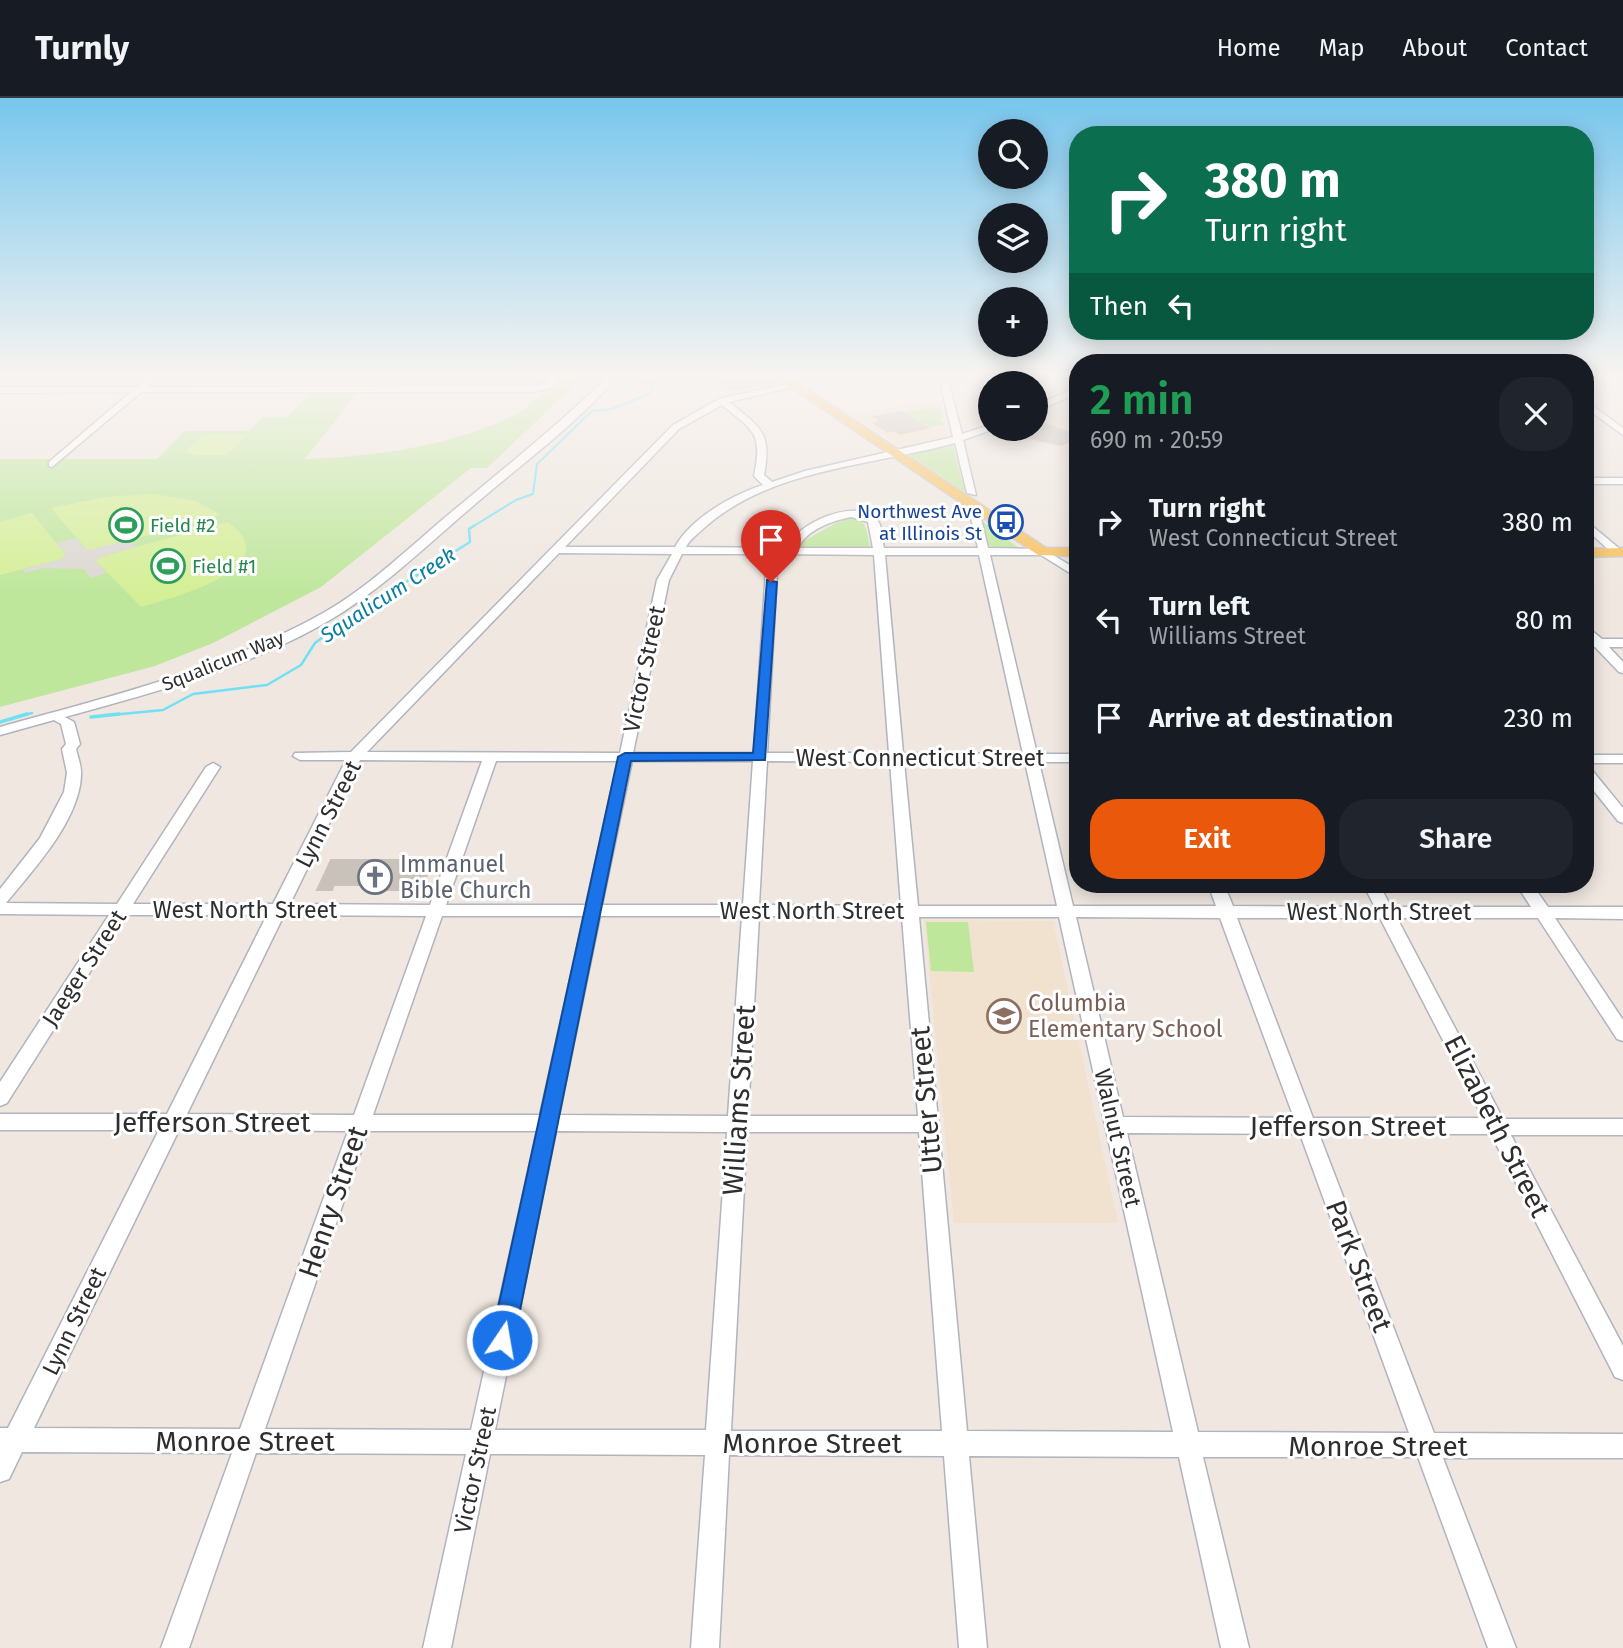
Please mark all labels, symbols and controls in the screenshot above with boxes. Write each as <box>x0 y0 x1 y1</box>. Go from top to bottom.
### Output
text: Turnly <box>35 28 129 68</box>
text: Home <box>1217 34 1281 62</box>
text: Map <box>1319 34 1365 62</box>
text: About <box>1403 34 1467 62</box>
text: Contact <box>1505 34 1588 62</box>
map controls <box>978 119 1048 441</box>
button: search <box>978 119 1048 189</box>
text: 380 m <box>1205 151 1341 210</box>
icon: right <box>1090 154 1181 245</box>
button: layers <box>978 203 1048 273</box>
text: Turn right <box>1205 211 1347 249</box>
button: + <box>978 287 1048 357</box>
icon: left <box>1162 287 1200 325</box>
text: Then <box>1090 291 1148 322</box>
button: − <box>978 371 1048 441</box>
text: 2 min <box>1090 375 1194 425</box>
button: close <box>1499 377 1573 451</box>
text: 690 m · 20:59 <box>1090 426 1223 454</box>
text: Turn right <box>1149 493 1266 524</box>
place label: Northwest Ave at Illinois St <box>857 500 982 545</box>
bus stop icon: Northwest Ave at Illinois St <box>987 503 1025 541</box>
icon: right <box>1090 503 1128 541</box>
sports icon: Field #2 <box>107 506 145 544</box>
text: 380 m <box>1502 507 1573 538</box>
pin <box>741 510 801 582</box>
place label: Field #2 <box>150 514 215 537</box>
icon: arrive <box>752 521 790 559</box>
text: West Connecticut Street <box>1149 524 1398 552</box>
water label: Squalicum Creek <box>315 542 461 649</box>
sports icon: Field #1 <box>149 547 187 585</box>
place label: Field #1 <box>192 555 256 578</box>
text: Turn left <box>1149 591 1250 622</box>
icon: left <box>1090 601 1128 639</box>
street label: Victor Street <box>617 602 671 735</box>
text: 80 m <box>1515 605 1573 636</box>
text: Williams Street <box>1149 622 1306 650</box>
street label: Squalicum Way <box>159 626 288 696</box>
icon: arrive <box>1090 699 1128 737</box>
text: Arrive at destination <box>1149 703 1393 734</box>
text: 230 m <box>1504 703 1573 734</box>
street label: West Connecticut Street <box>796 744 1045 772</box>
street label: Lynn Street <box>289 755 367 872</box>
button: Exit <box>1090 799 1325 879</box>
button: Share <box>1339 799 1573 879</box>
place label: Immanuel Bible Church <box>400 850 532 904</box>
church icon: Immanuel Bible Church <box>356 858 394 896</box>
street label: West North Street <box>153 896 338 924</box>
street label: West North Street <box>720 897 905 925</box>
street label: West North Street <box>1287 898 1472 926</box>
street label: Jaeger Street <box>36 904 132 1032</box>
place label: Columbia Elementary School <box>1028 989 1223 1043</box>
school or university icon: Columbia Elementary School <box>985 997 1023 1035</box>
street label: Williams Street <box>716 1003 762 1196</box>
street label: Utter Street <box>903 1024 949 1175</box>
street label: Elizabeth Street <box>1437 1030 1557 1223</box>
street label: Walnut Street <box>1088 1066 1148 1211</box>
street label: Jefferson Street <box>113 1106 311 1139</box>
street label: Jefferson Street <box>1249 1110 1447 1143</box>
street label: Henry Street <box>292 1121 375 1282</box>
street label: Park Street <box>1319 1195 1400 1337</box>
street label: Lynn Street <box>36 1262 112 1380</box>
position arrow <box>465 1303 539 1377</box>
street label: Victor Street <box>448 1403 502 1536</box>
street label: Monroe Street <box>155 1425 336 1458</box>
street label: Monroe Street <box>722 1427 903 1460</box>
street label: Monroe Street <box>1288 1430 1469 1463</box>

